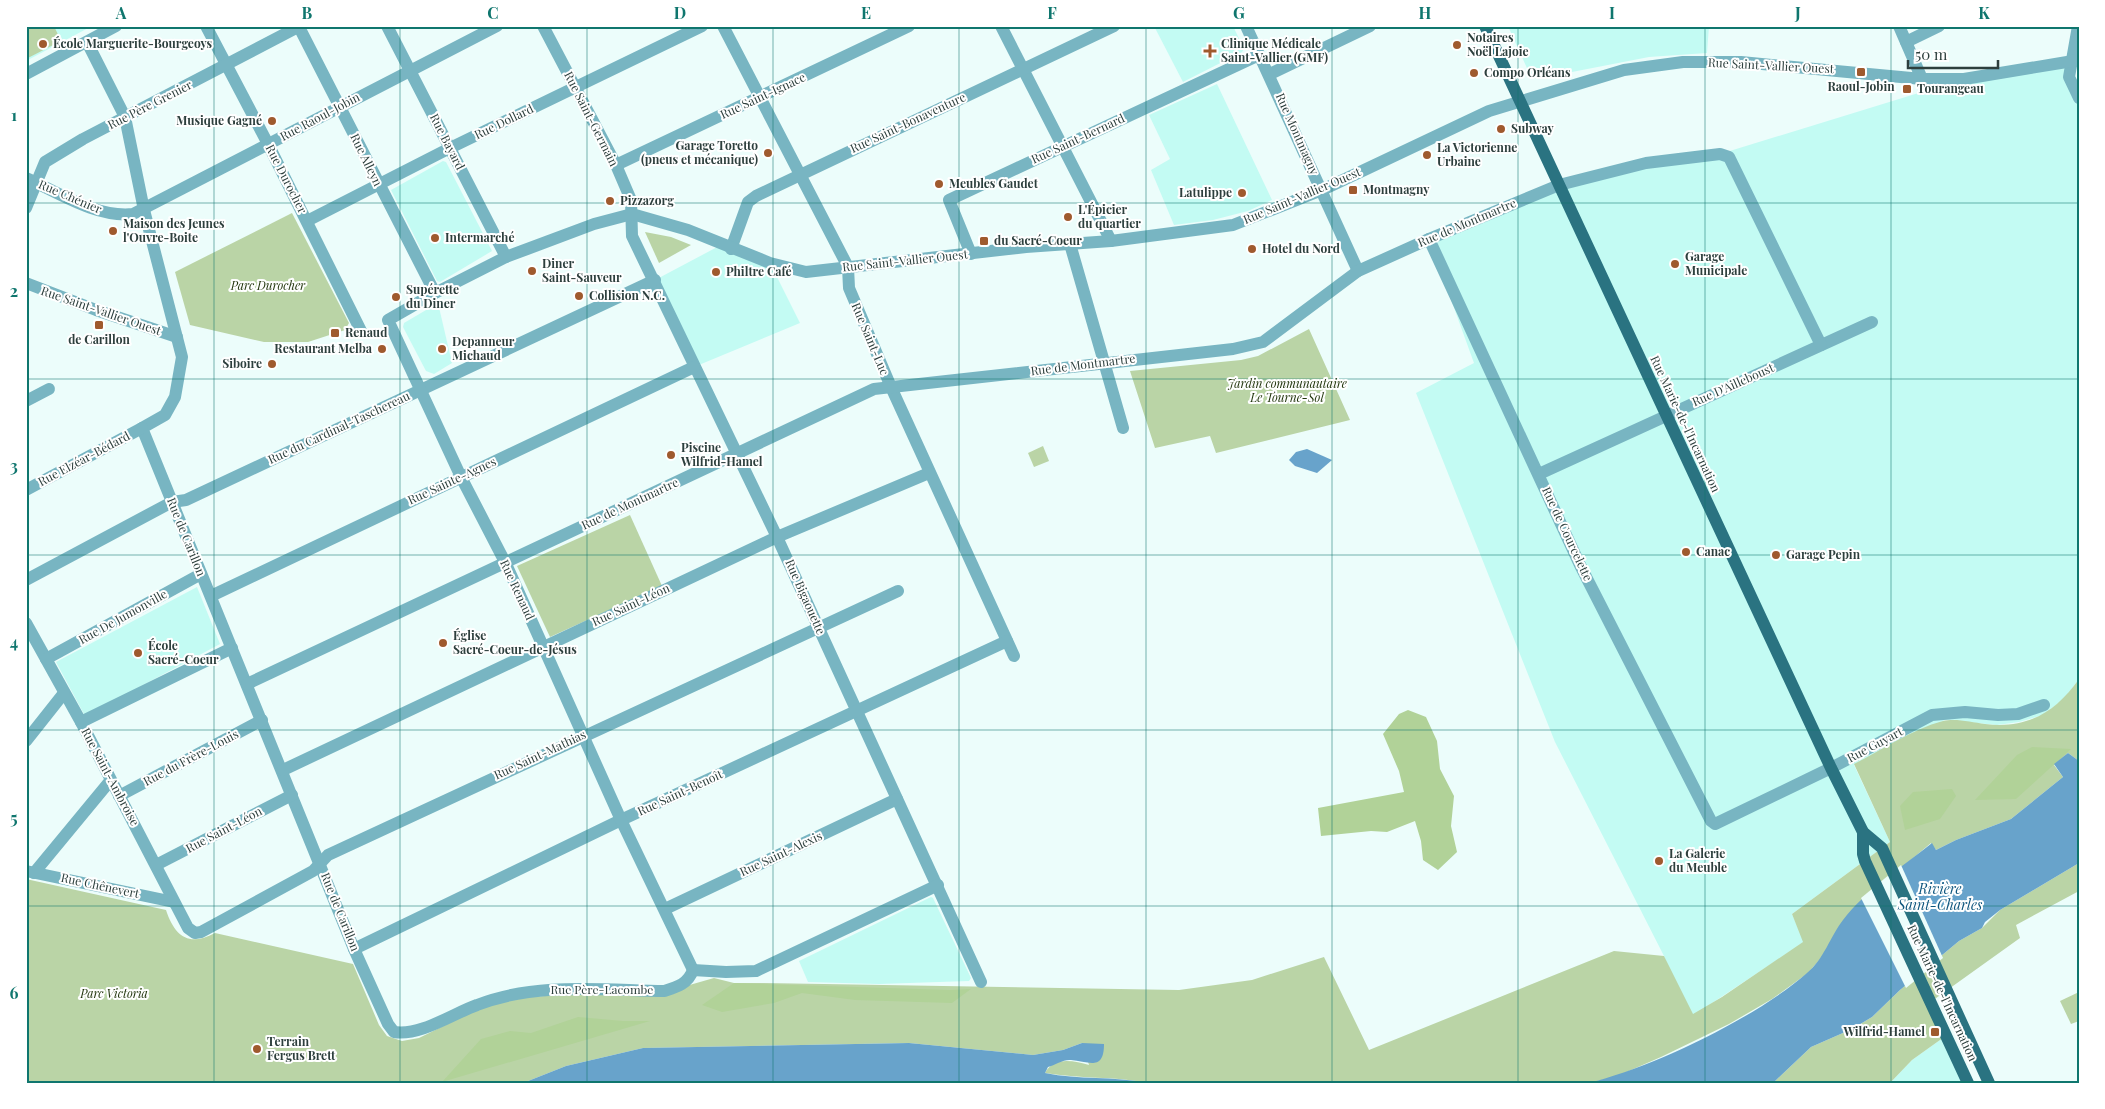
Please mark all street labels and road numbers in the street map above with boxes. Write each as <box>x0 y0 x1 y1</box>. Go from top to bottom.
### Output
street label: Rue Saint-Vallier Ouest <box>1708 54 1835 76</box>
street label: Rue Saint-Germain <box>561 68 623 169</box>
street label: Rue Saint-Ignace <box>717 68 808 122</box>
street label: Rue Père Grenier <box>105 76 195 132</box>
street label: Rue Raoul-Jobin <box>277 88 362 144</box>
street label: Rue Saint-Bonaventure <box>847 88 968 156</box>
street label: Rue Montmagny <box>1273 90 1323 177</box>
street label: Rue Dollard <box>471 100 536 142</box>
street label: Rue Saint-Bernard <box>1028 109 1127 167</box>
street label: Rue Bayard <box>427 111 469 172</box>
street label: Rue Alleyn <box>347 130 387 189</box>
street label: Rue Durocher <box>263 141 311 216</box>
street label: Rue Saint-Vallier Ouest <box>1240 163 1363 227</box>
street label: Rue Chénier <box>36 176 105 217</box>
street label: Rue de Montmartre <box>1415 194 1518 250</box>
street label: Rue Saint-Vallier Ouest <box>841 245 969 275</box>
street label: Rue Saint-Vallier Ouest <box>39 282 164 338</box>
street label: Rue Saint-Luc <box>849 300 893 377</box>
street label: Rue de Montmartre <box>1030 350 1136 378</box>
street label: Rue Marie-de-l'Incarnation <box>1647 353 1725 494</box>
street label: Rue D'Ailleboust <box>1689 359 1777 409</box>
street label: Rue du Cardinal-Taschereau <box>265 387 412 467</box>
street label: Rue Elzéar-Bédard <box>35 427 132 489</box>
street label: Rue Sainte-Agnes <box>405 453 498 508</box>
street label: Rue de Montmartre <box>578 474 681 533</box>
street label: Rue de Courcelette <box>1539 484 1597 583</box>
street label: Rue de Carillon <box>164 495 210 578</box>
street label: Rue Renaud <box>497 557 539 622</box>
street label: Rue Bigaouette <box>782 557 830 637</box>
street label: Rue Saint-Léon <box>589 579 672 629</box>
street label: Rue De Jumonville <box>75 585 170 647</box>
street label: Rue Guyart <box>1844 722 1906 765</box>
street label: Rue Saint-Ambroise <box>78 725 143 828</box>
street label: Rue du Frère-Louis <box>140 725 241 789</box>
street label: Rue Saint-Mathias <box>491 726 588 782</box>
street label: Rue Saint-Benoît <box>634 765 725 819</box>
street label: Rue Saint-Léon <box>183 802 264 856</box>
street label: Rue Saint-Alexis <box>737 827 824 879</box>
street label: Rue Chênevert <box>60 869 142 901</box>
street label: Rue de Carillon <box>318 870 364 953</box>
street label: Rue Marie-de-l'Incarnation <box>1904 922 1982 1063</box>
street label: Rue Père-Lacombe <box>551 981 653 997</box>

